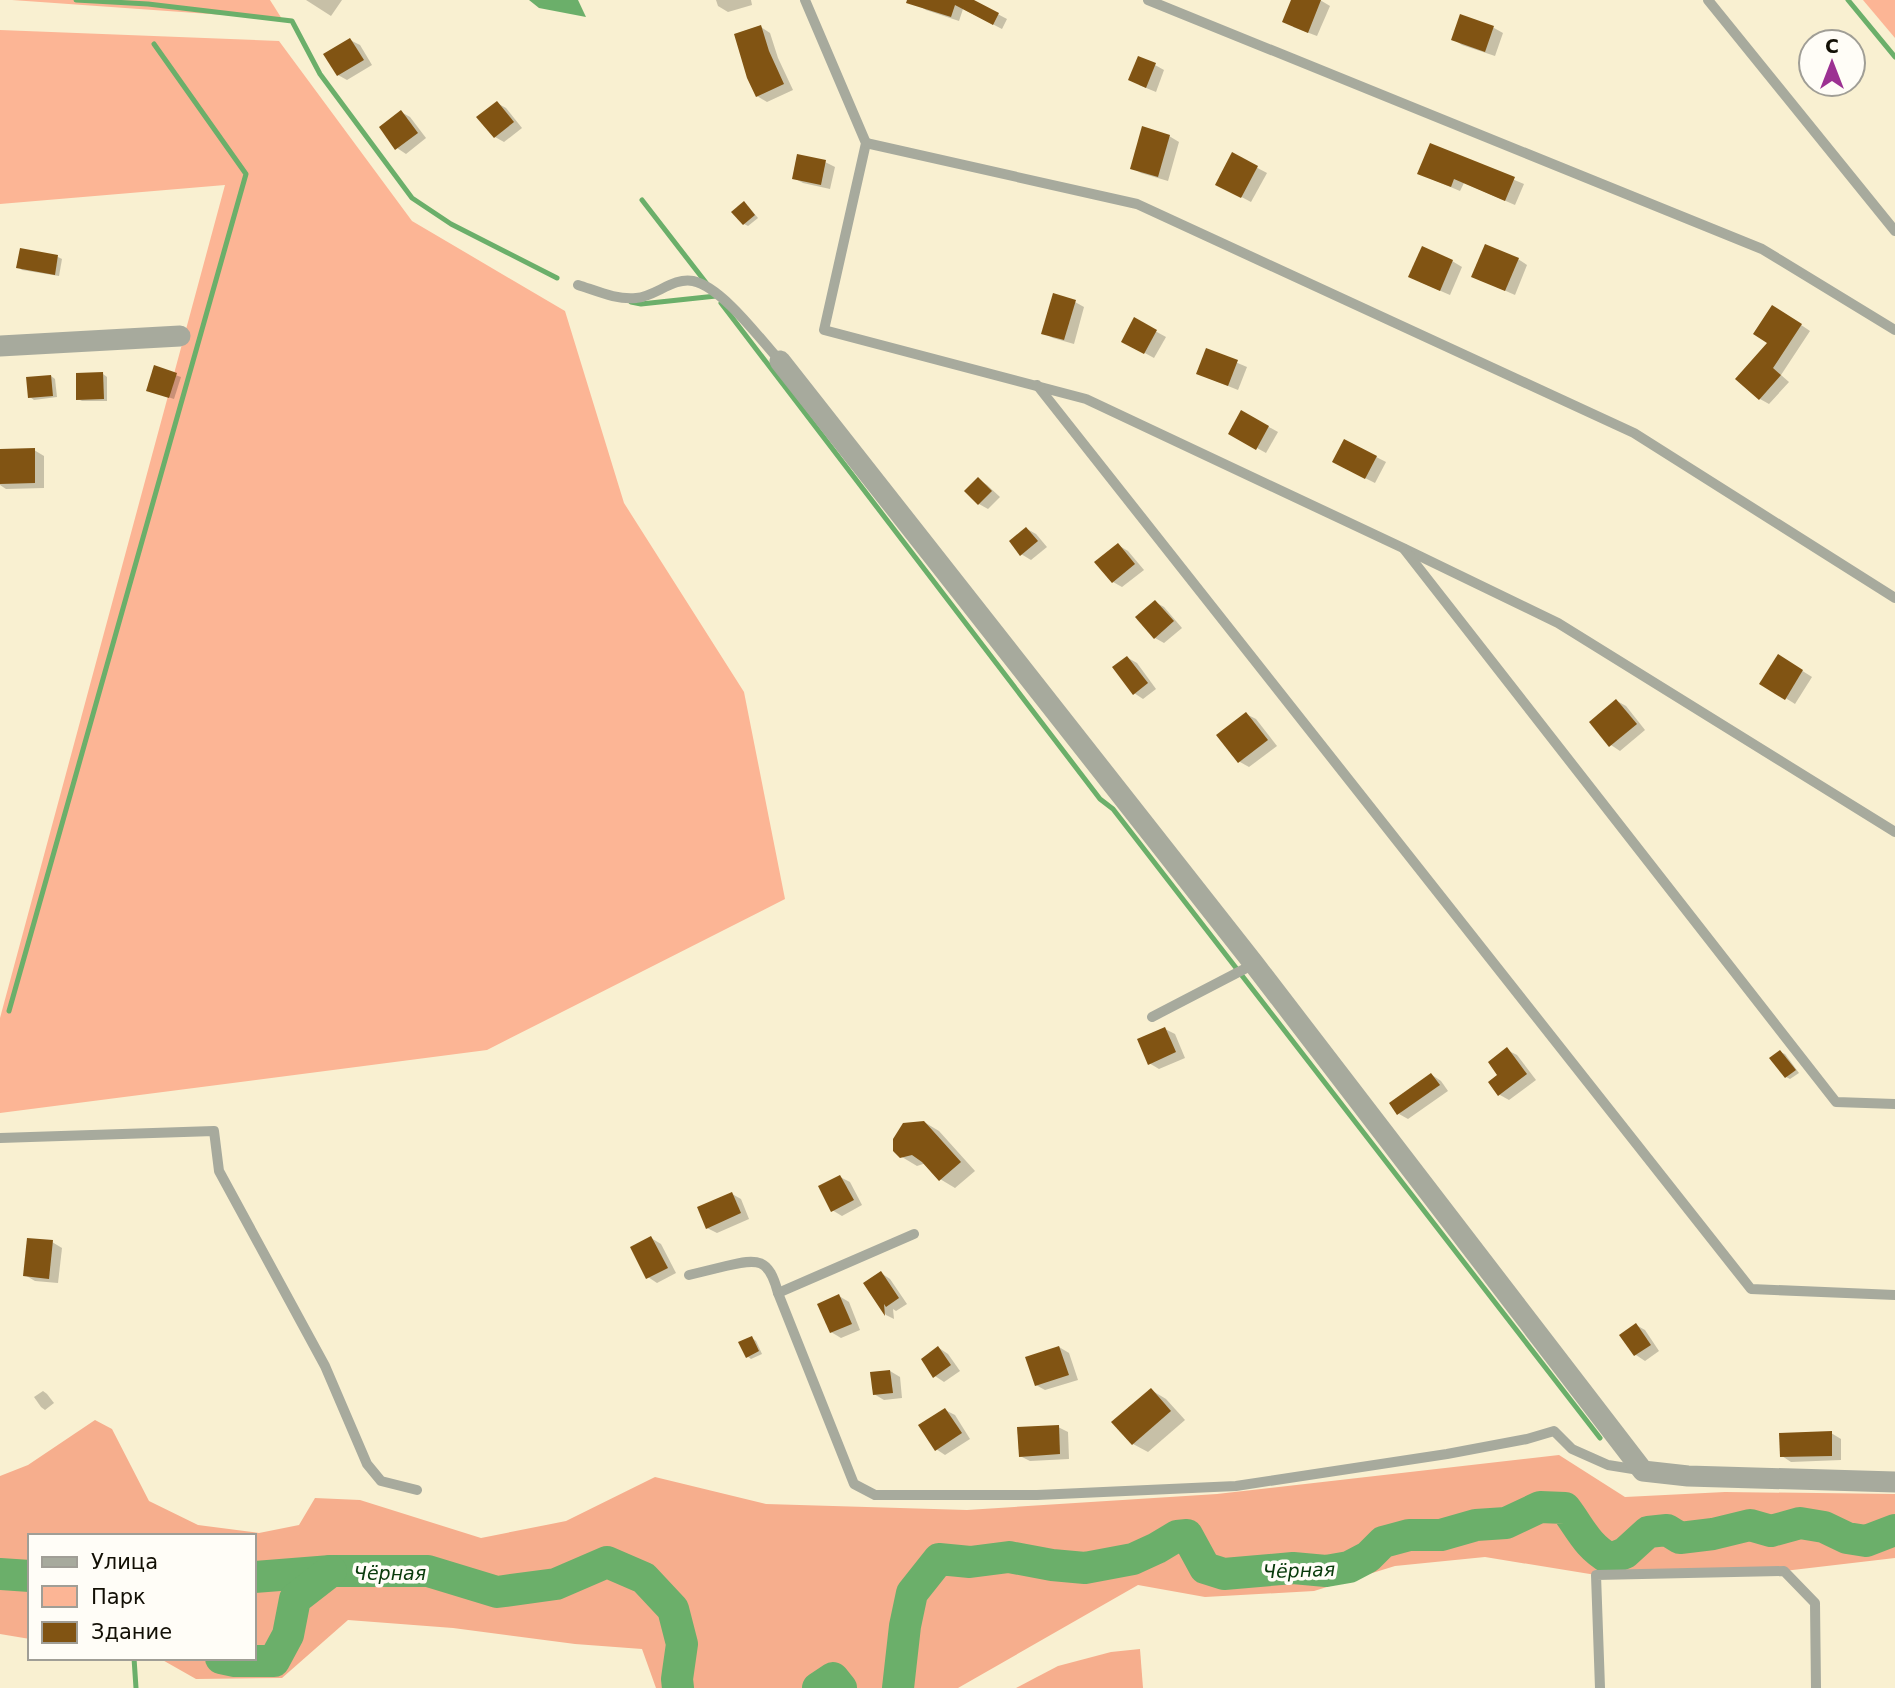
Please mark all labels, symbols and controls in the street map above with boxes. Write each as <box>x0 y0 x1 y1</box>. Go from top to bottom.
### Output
north arrow <box>1797 28 1867 98</box>
text: С <box>1825 35 1839 57</box>
legend <box>28 1534 256 1660</box>
text: Улица <box>91 1550 158 1574</box>
water label: Чёрная <box>1262 1558 1336 1582</box>
water label: Чёрная <box>354 1562 426 1584</box>
text: Парк <box>91 1585 146 1609</box>
text: Здание <box>91 1620 172 1644</box>

